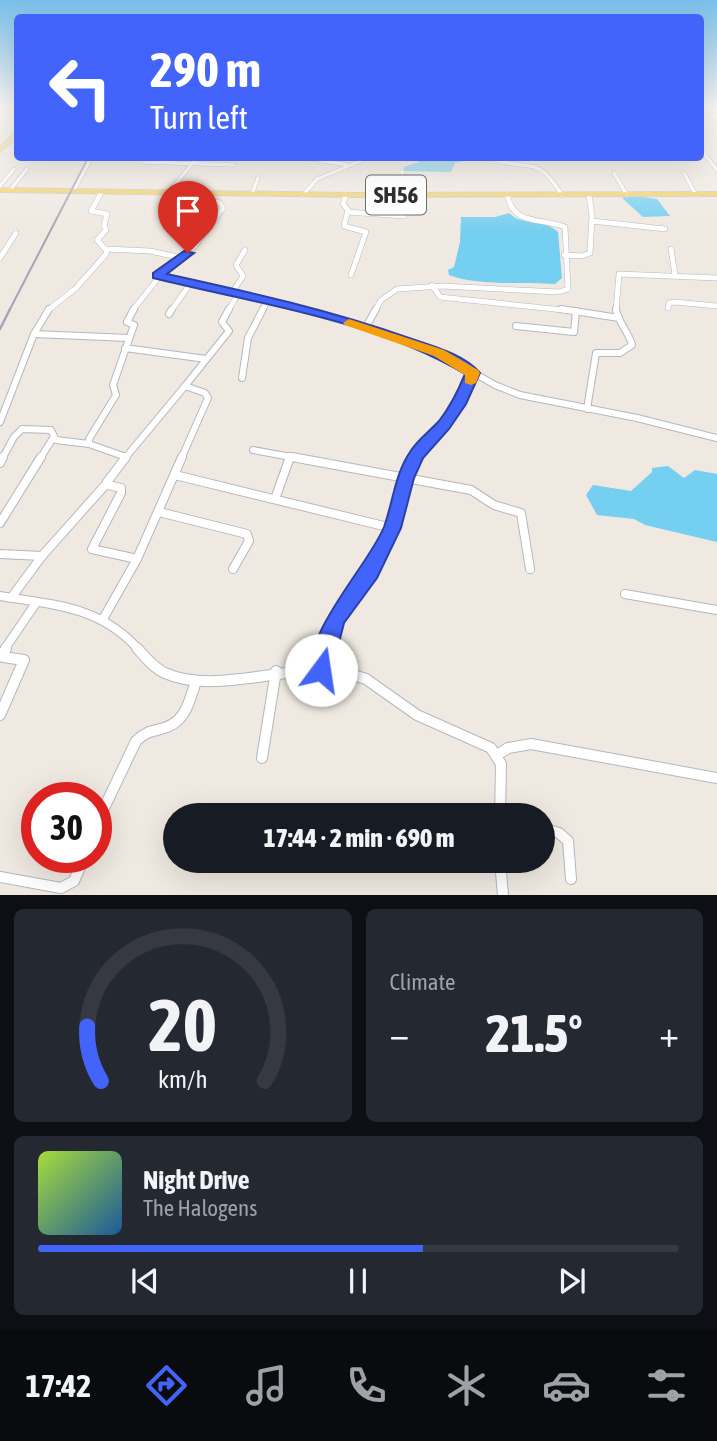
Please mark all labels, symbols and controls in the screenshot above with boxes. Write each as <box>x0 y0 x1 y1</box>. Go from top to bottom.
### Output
text: 290 m <box>150 41 261 97</box>
icon: left <box>35 42 126 133</box>
text: Turn left <box>150 99 248 136</box>
road number: SH56 <box>366 176 426 214</box>
pin <box>158 181 218 253</box>
icon: arrive <box>169 192 207 230</box>
position arrow <box>284 633 358 707</box>
speed limit sign: 30 <box>21 782 112 873</box>
text: 17:44 · 2 min · 690 m <box>264 823 454 853</box>
text: Climate <box>390 969 455 995</box>
text: 20 <box>149 984 217 1067</box>
text: 21.5° <box>486 1003 583 1063</box>
text: − <box>390 1012 409 1055</box>
text: + <box>659 1012 679 1055</box>
text: km/h <box>158 1065 208 1093</box>
text: Night Drive <box>143 1165 250 1195</box>
text: The Halogens <box>143 1195 257 1221</box>
icon: previous <box>126 1262 164 1300</box>
icon: pause <box>339 1262 377 1300</box>
icon: next <box>553 1262 591 1300</box>
icon: directions <box>142 1361 191 1410</box>
icon: music <box>242 1361 291 1410</box>
icon: phone <box>342 1361 391 1410</box>
icon: climate <box>442 1361 491 1410</box>
icon: car <box>542 1361 591 1410</box>
icon: filters <box>642 1361 691 1410</box>
text: 17:42 <box>26 1367 91 1404</box>

